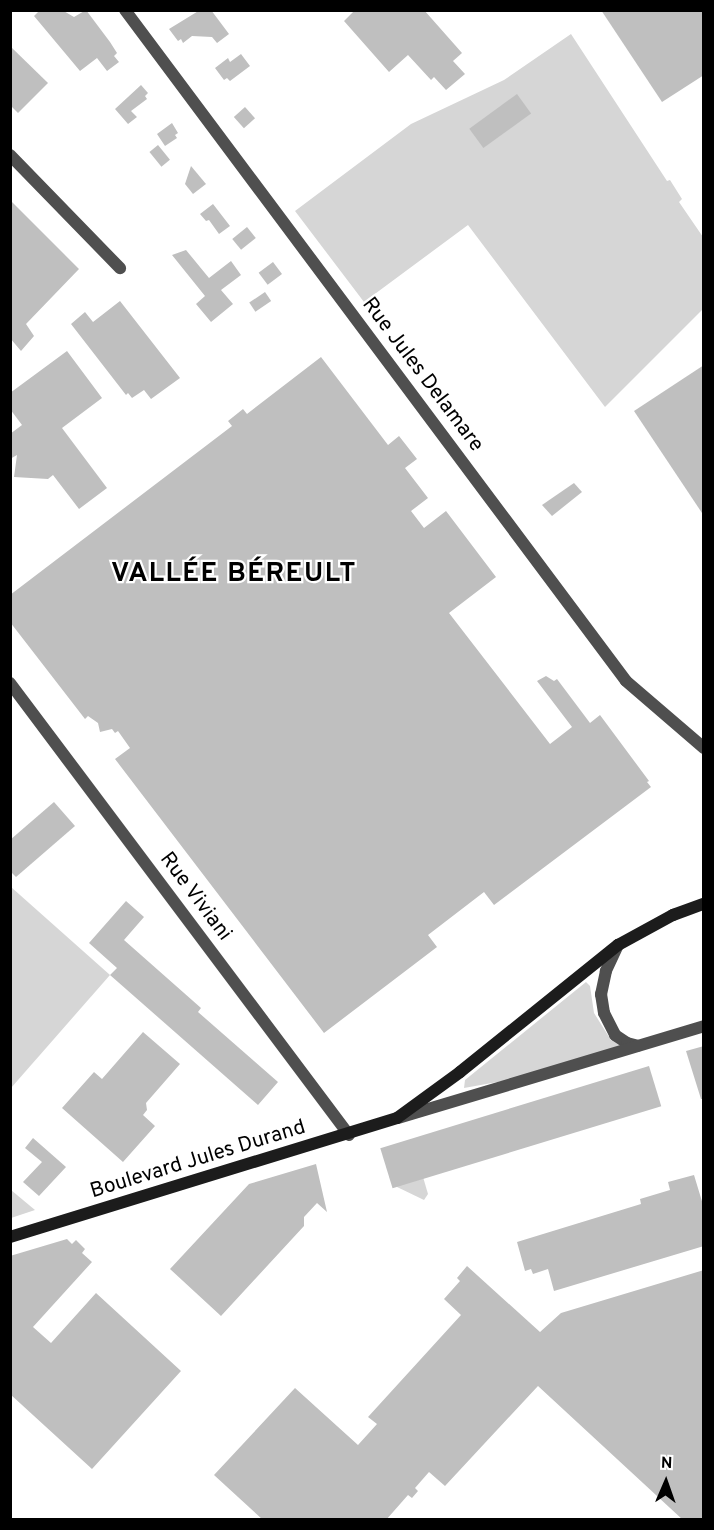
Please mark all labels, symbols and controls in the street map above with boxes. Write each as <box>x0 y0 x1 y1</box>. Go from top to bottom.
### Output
street label: Rue Jules Delamare <box>356 293 488 457</box>
district label: VALLÉE BÉREULT <box>111 559 357 591</box>
street label: Rue Viviani <box>153 847 237 947</box>
street label: Boulevard Jules Durand <box>87 1115 309 1205</box>
north arrow <box>636 1452 696 1512</box>
text: N <box>661 1454 673 1474</box>

